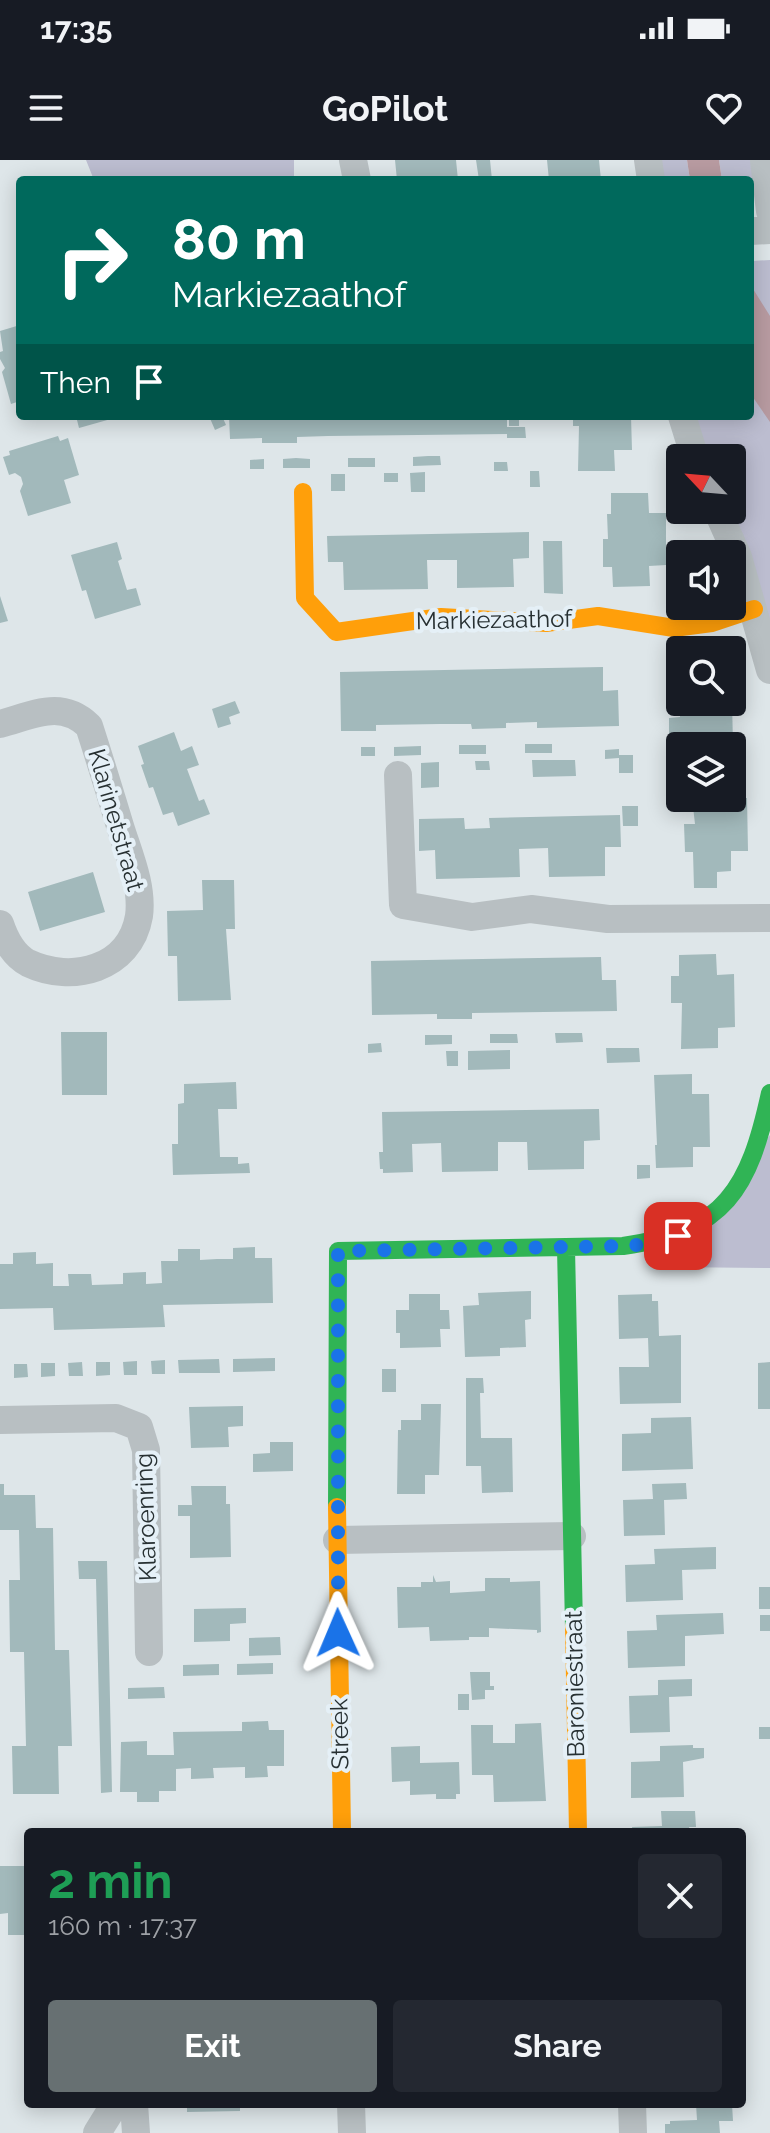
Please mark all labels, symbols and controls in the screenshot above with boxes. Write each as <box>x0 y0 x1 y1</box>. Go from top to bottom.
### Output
text: 17:35 <box>40 11 112 46</box>
icon: menu <box>24 86 68 130</box>
icon: heart <box>702 86 746 130</box>
text: GoPilot <box>322 87 448 129</box>
text: 80 m <box>172 206 306 272</box>
icon: right <box>40 208 144 312</box>
text: Markiezaathof <box>172 273 406 315</box>
icon: arrive <box>127 360 171 404</box>
text: Then <box>40 365 111 400</box>
north arrow <box>666 444 746 524</box>
map controls <box>666 444 746 812</box>
button: sound <box>666 540 746 620</box>
street label: Markiezaathof <box>416 604 573 635</box>
button: search <box>666 636 746 716</box>
button: layers <box>666 732 746 812</box>
street label: Klarinetstraat <box>82 745 151 894</box>
pin <box>644 1202 712 1270</box>
icon: arrive <box>656 1214 700 1258</box>
street label: Klaroenring <box>129 1453 162 1581</box>
position arrow <box>296 1591 380 1675</box>
street label: Baroniestraat <box>559 1610 590 1758</box>
street label: Streek <box>324 1698 355 1770</box>
text: 2 min <box>48 1853 173 1909</box>
button: close <box>638 1854 722 1938</box>
text: 160 m · 17:37 <box>48 1911 197 1941</box>
button: Exit <box>48 2000 377 2092</box>
button: Share <box>393 2000 722 2092</box>

